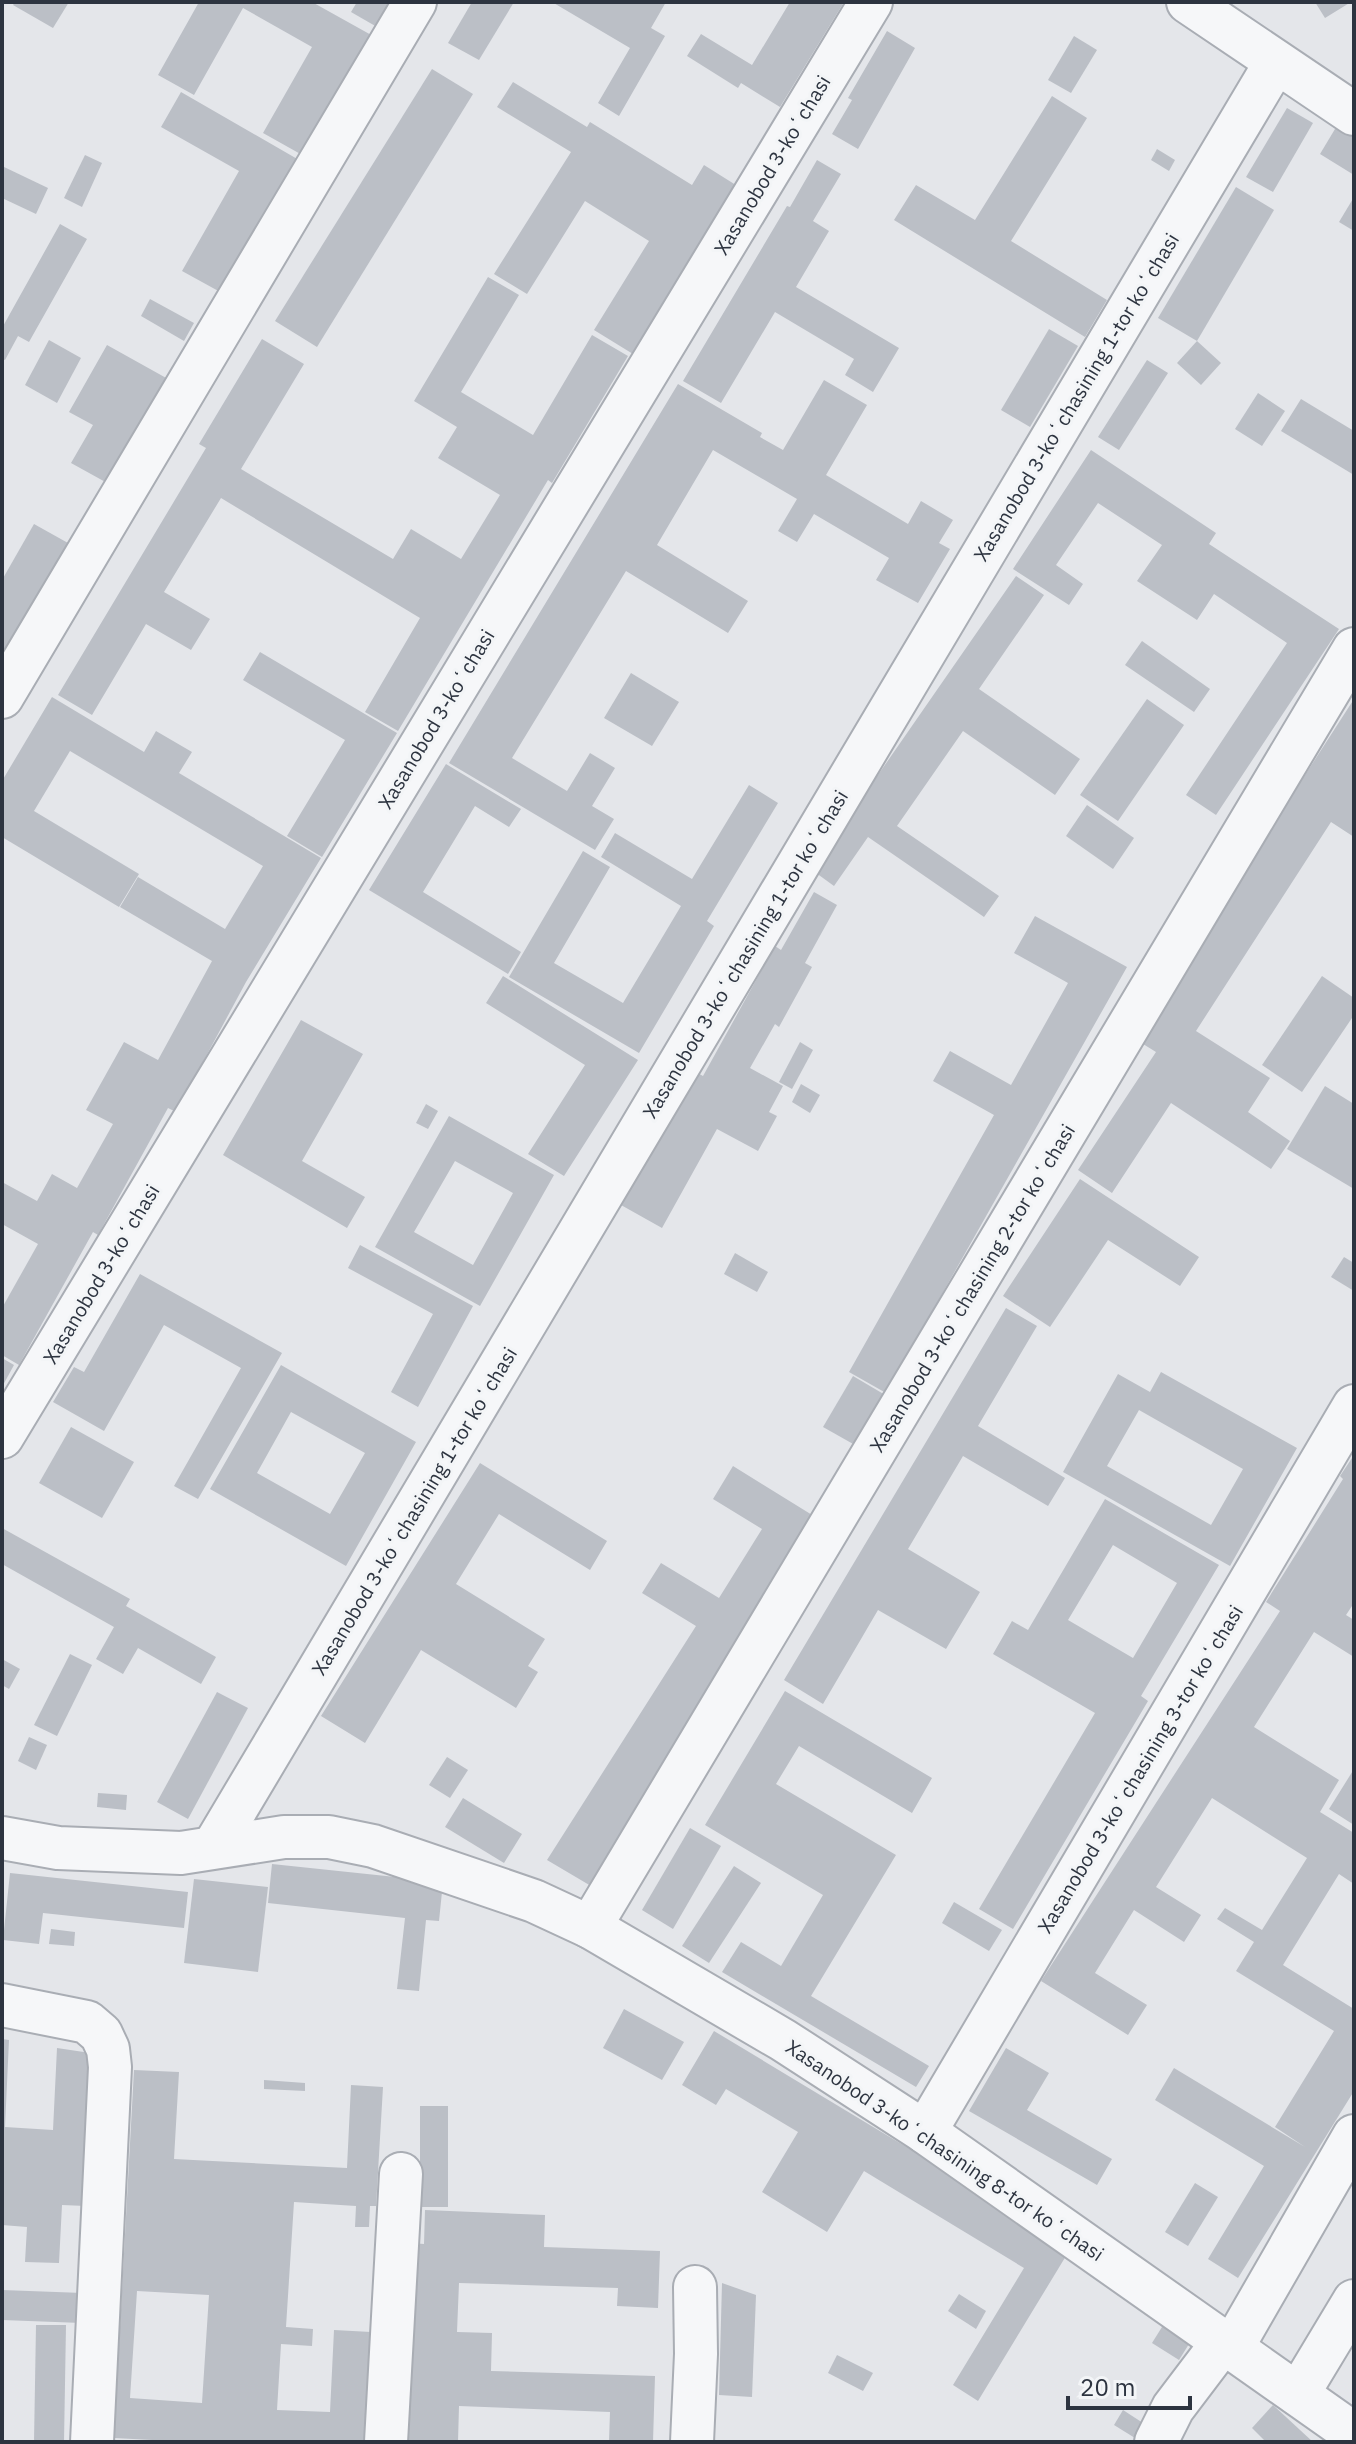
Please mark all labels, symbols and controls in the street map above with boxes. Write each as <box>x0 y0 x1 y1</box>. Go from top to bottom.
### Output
street label: Xasanobod 3-koʻchasi <box>708 70 836 260</box>
street label: Xasanobod 3-koʻchasining 1-tor koʻchasi <box>967 228 1185 566</box>
street label: Xasanobod 3-koʻchasi <box>372 624 500 814</box>
street label: Xasanobod 3-koʻchasining 1-tor koʻchasi <box>636 785 854 1123</box>
street label: Xasanobod 3-koʻchasining 2-tor koʻchasi <box>863 1119 1081 1457</box>
street label: Xasanobod 3-koʻchasi <box>37 1179 165 1369</box>
street label: Xasanobod 3-koʻchasining 1-tor koʻchasi <box>305 1342 523 1680</box>
street label: Xasanobod 3-koʻchasining 3-tor koʻchasi <box>1031 1600 1249 1938</box>
street label: Xasanobod 3-koʻchasining 8-tor koʻchasi <box>781 2033 1109 2267</box>
scale bar <box>1068 2360 1190 2410</box>
text: 20 m <box>1080 2371 1135 2403</box>

